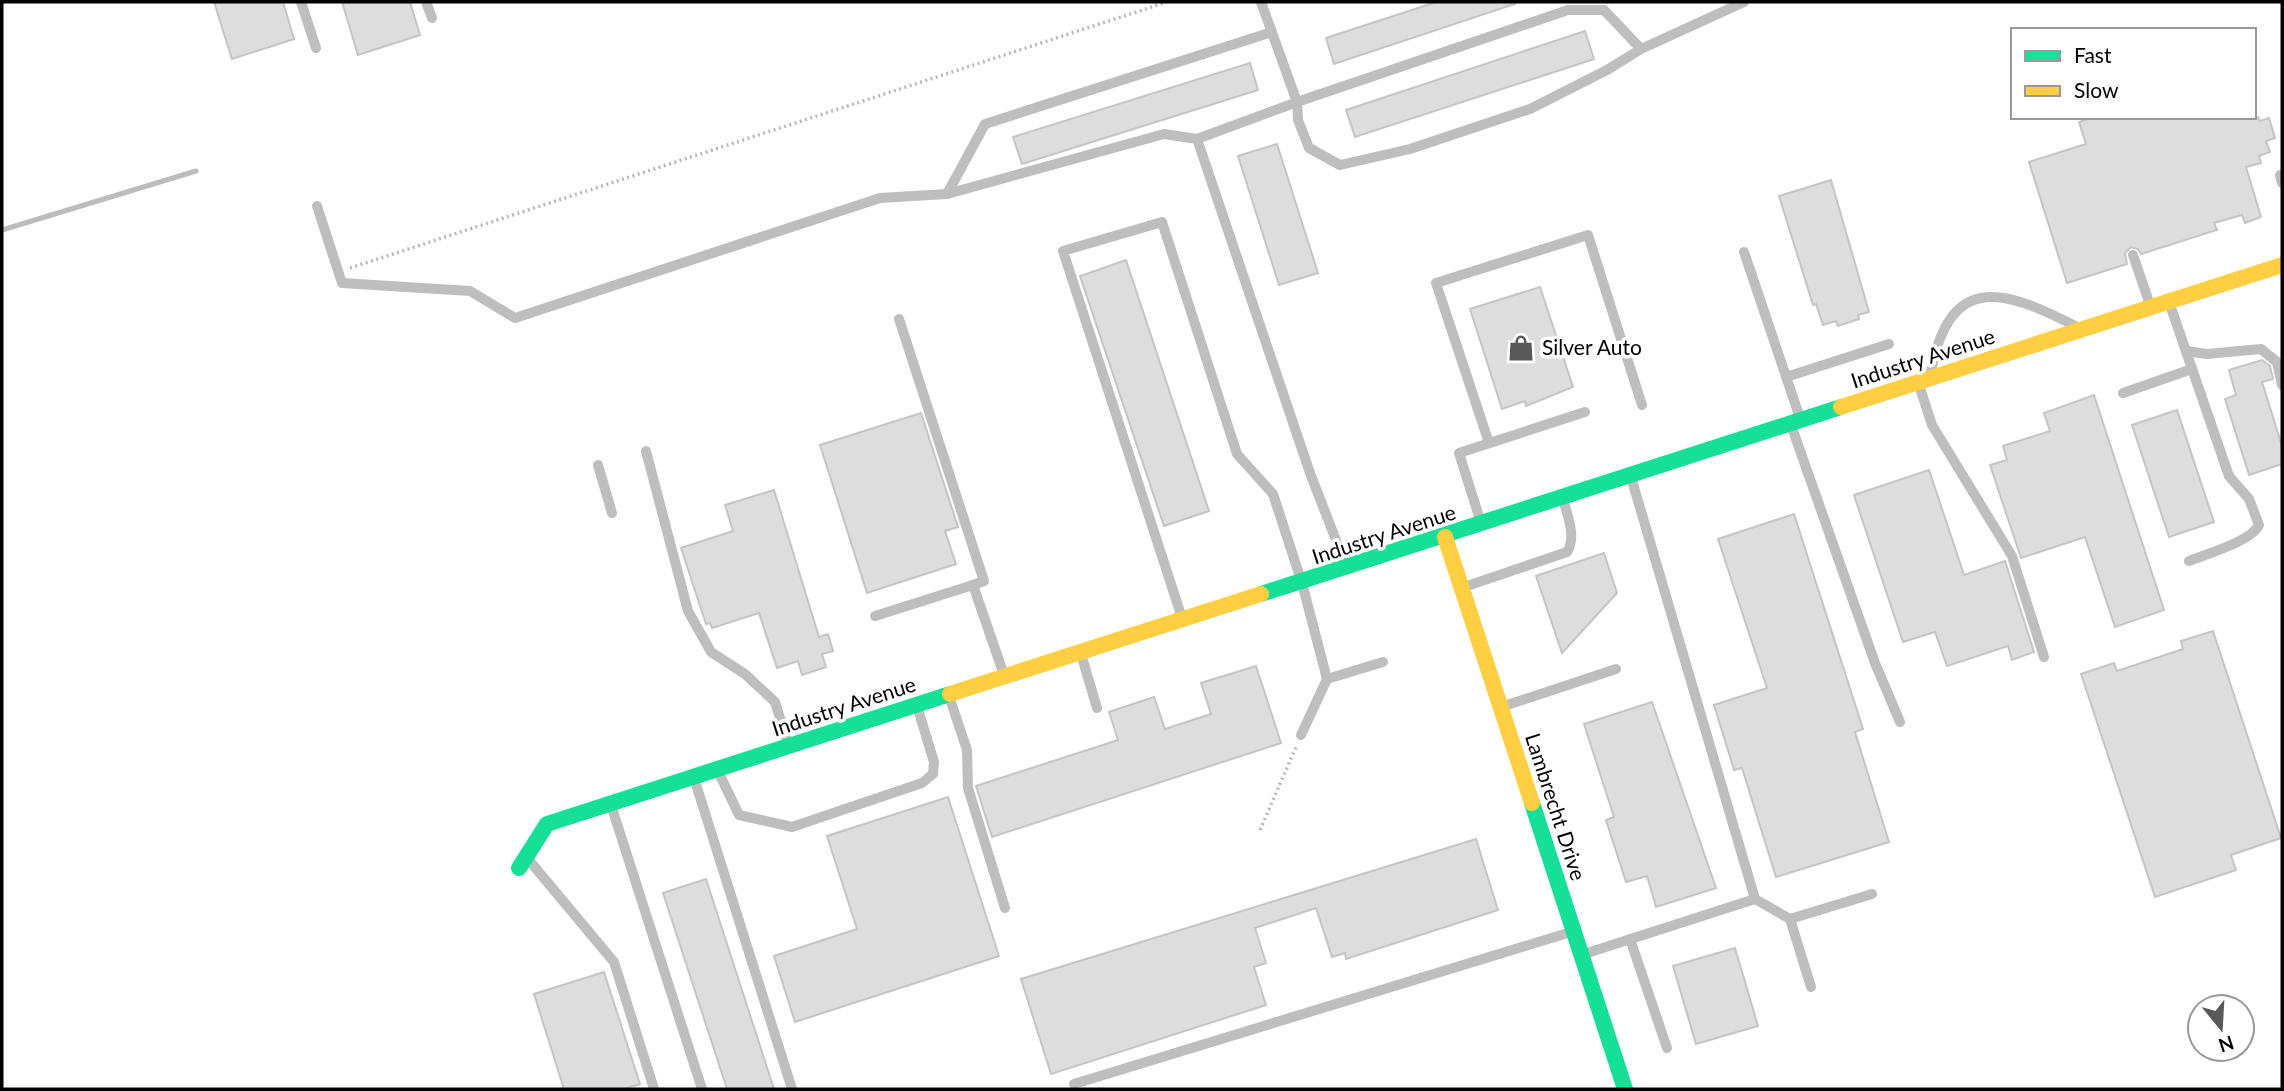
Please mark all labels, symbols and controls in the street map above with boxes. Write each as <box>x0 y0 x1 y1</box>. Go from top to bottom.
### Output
legend <box>2011 28 2256 119</box>
text: Fast <box>2074 42 2112 67</box>
text: Slow <box>2074 77 2119 102</box>
street label: Industry Avenue <box>1847 323 1998 393</box>
shop icon: Silver Auto <box>1506 333 1536 363</box>
place label: Silver Auto <box>1542 334 1642 359</box>
street label: Industry Avenue <box>1308 499 1459 569</box>
street label: Industry Avenue <box>768 671 919 741</box>
street label: Lambrecht Drive <box>1521 730 1592 883</box>
north arrow <box>2186 993 2256 1063</box>
text: N <box>2216 1031 2237 1058</box>

